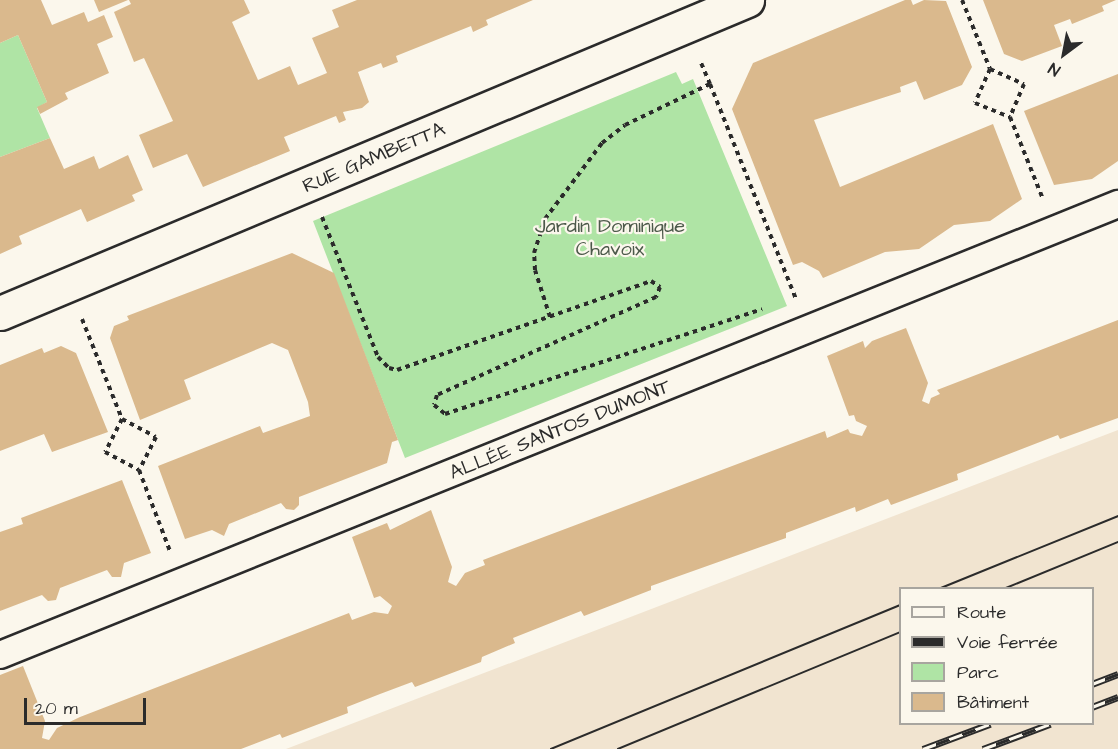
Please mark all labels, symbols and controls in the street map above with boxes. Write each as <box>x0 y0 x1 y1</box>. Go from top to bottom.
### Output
north arrow <box>1034 24 1094 84</box>
text: N <box>1044 57 1065 81</box>
street label: RUE GAMBETTA <box>299 117 449 199</box>
park label: Jardin Dominique Chavoix <box>535 215 685 262</box>
street label: ALLÉE SANTOS DUMONT <box>446 375 674 485</box>
legend <box>899 587 1094 725</box>
text: Route <box>957 600 1006 625</box>
text: Voie ferrée <box>957 630 1058 655</box>
text: Parc <box>957 660 999 685</box>
scale bar <box>27 686 148 724</box>
text: Bâtiment <box>957 690 1029 715</box>
text: 20 m <box>35 696 78 721</box>

